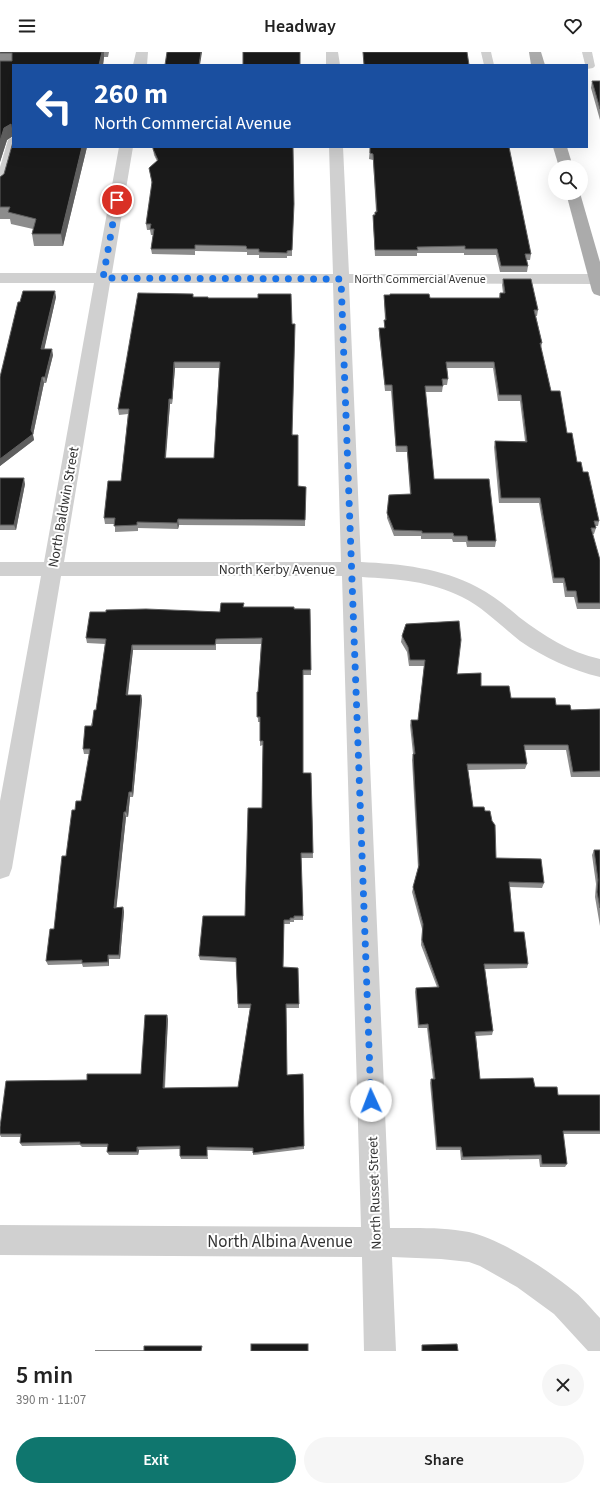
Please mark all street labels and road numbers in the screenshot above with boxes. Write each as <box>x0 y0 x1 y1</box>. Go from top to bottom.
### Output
street label: North Commercial Avenue <box>354 271 486 288</box>
street label: North Baldwin Street <box>44 445 84 569</box>
street label: North Kerby Avenue <box>219 560 335 580</box>
street label: North Russet Street <box>363 1136 387 1250</box>
street label: North Albina Avenue <box>207 1230 353 1254</box>

